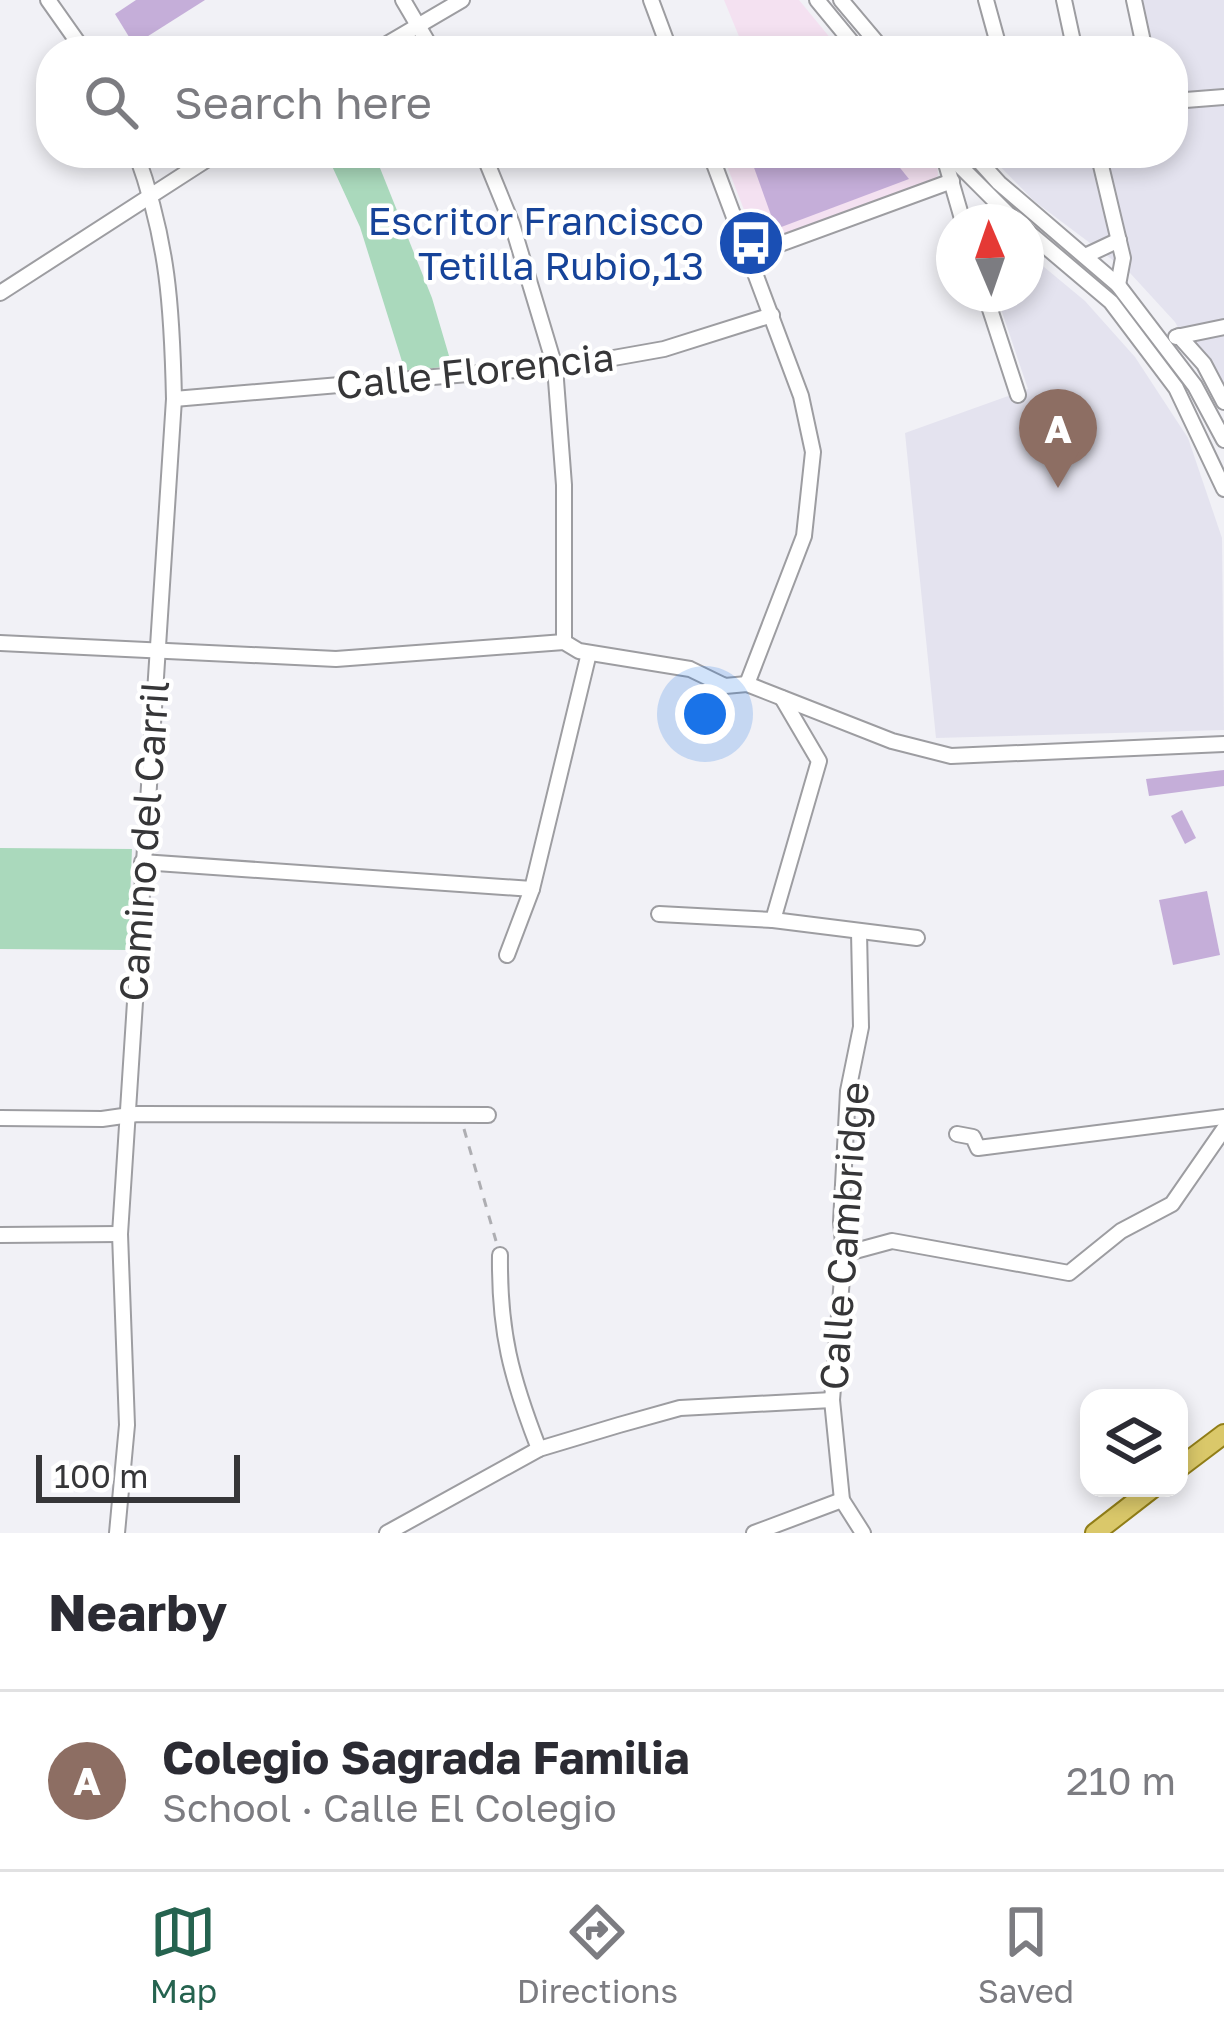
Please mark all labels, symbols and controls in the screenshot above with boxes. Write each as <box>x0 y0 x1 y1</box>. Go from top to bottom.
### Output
search box <box>36 36 1188 168</box>
icon: search <box>78 69 144 135</box>
text: Search here <box>174 75 432 129</box>
place label: Escritor Francisco Tetilla Rubio,13 <box>368 197 704 289</box>
north arrow <box>936 204 1044 312</box>
bus stop icon: Escritor Francisco Tetilla Rubio,13 <box>716 208 786 278</box>
street label: Calle Florencia <box>334 333 616 408</box>
pin: A <box>1019 389 1097 488</box>
street label: Camino del Carril <box>109 679 178 1003</box>
your location <box>675 684 735 744</box>
street label: Calle Cambridge <box>809 1080 878 1392</box>
map controls <box>1080 1389 1188 1497</box>
button: layers <box>1080 1389 1188 1497</box>
scale bar <box>36 1449 240 1502</box>
text: 100 m <box>54 1456 148 1495</box>
text: Nearby <box>48 1581 227 1642</box>
text: Colegio Sagrada Familia <box>162 1730 690 1784</box>
text: A <box>73 1757 101 1804</box>
text: 210 m <box>1066 1757 1176 1804</box>
text: School · Calle El Colegio <box>162 1784 617 1831</box>
tab: Map <box>150 1899 217 2010</box>
tab: Directions <box>517 1899 678 2010</box>
tab: Saved <box>978 1899 1074 2010</box>

